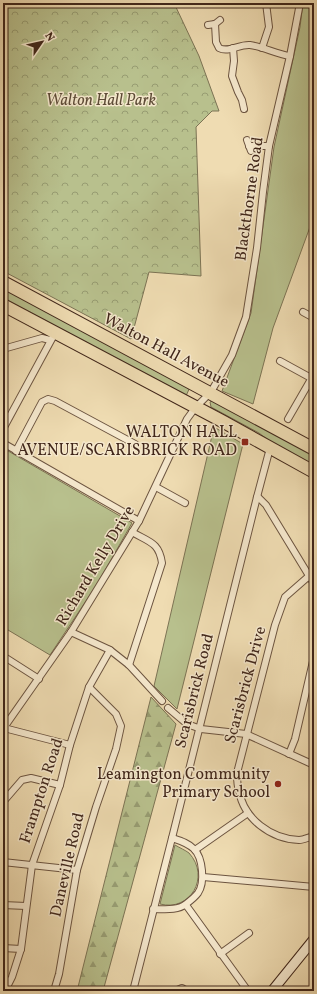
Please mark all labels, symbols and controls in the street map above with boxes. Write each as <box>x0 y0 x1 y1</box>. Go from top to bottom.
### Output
north arrow <box>22 22 62 62</box>
text: N <box>41 30 58 45</box>
park label: Walton Hall Park <box>46 90 156 112</box>
street label: Blackthorne Road <box>230 136 270 262</box>
street label: Walton Hall Avenue <box>99 309 233 393</box>
place label: WALTON HALL AVENUE/SCARISBRICK ROAD <box>17 422 237 462</box>
marker: WALTON HALL AVENUE/SCARISBRICK ROAD <box>240 437 250 447</box>
street label: Richard Kelly Drive <box>51 502 141 630</box>
street label: Scarisbrick Drive <box>220 624 272 746</box>
street label: Scarisbrick Road <box>170 631 220 751</box>
street label: Frampton Road <box>15 736 69 846</box>
place label: Leamington Community Primary School <box>97 764 270 804</box>
marker: Leamington Community Primary School <box>273 779 283 789</box>
street label: Daneville Road <box>45 811 91 919</box>

